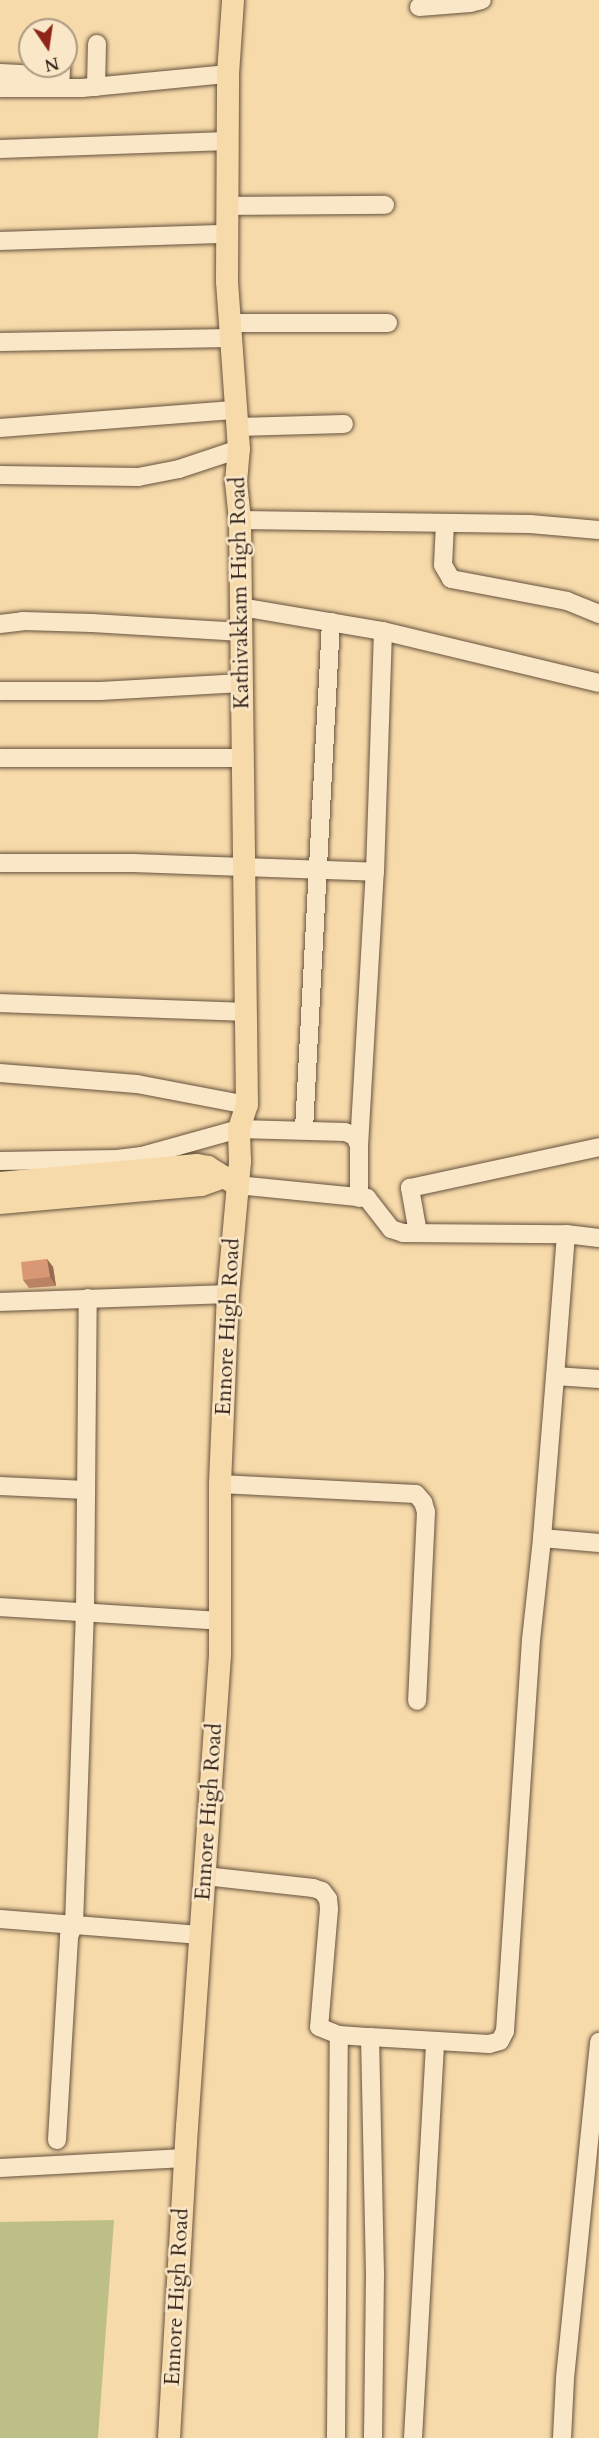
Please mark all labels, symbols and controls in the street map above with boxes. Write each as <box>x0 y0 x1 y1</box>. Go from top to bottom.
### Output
north arrow <box>18 18 78 78</box>
text: N <box>42 51 61 76</box>
street label: Kathivakkam High Road <box>225 477 255 709</box>
street label: Ennore High Road <box>210 1238 246 1416</box>
street label: Ennore High Road <box>190 1722 228 1902</box>
street label: Ennore High Road <box>159 2208 195 2386</box>

